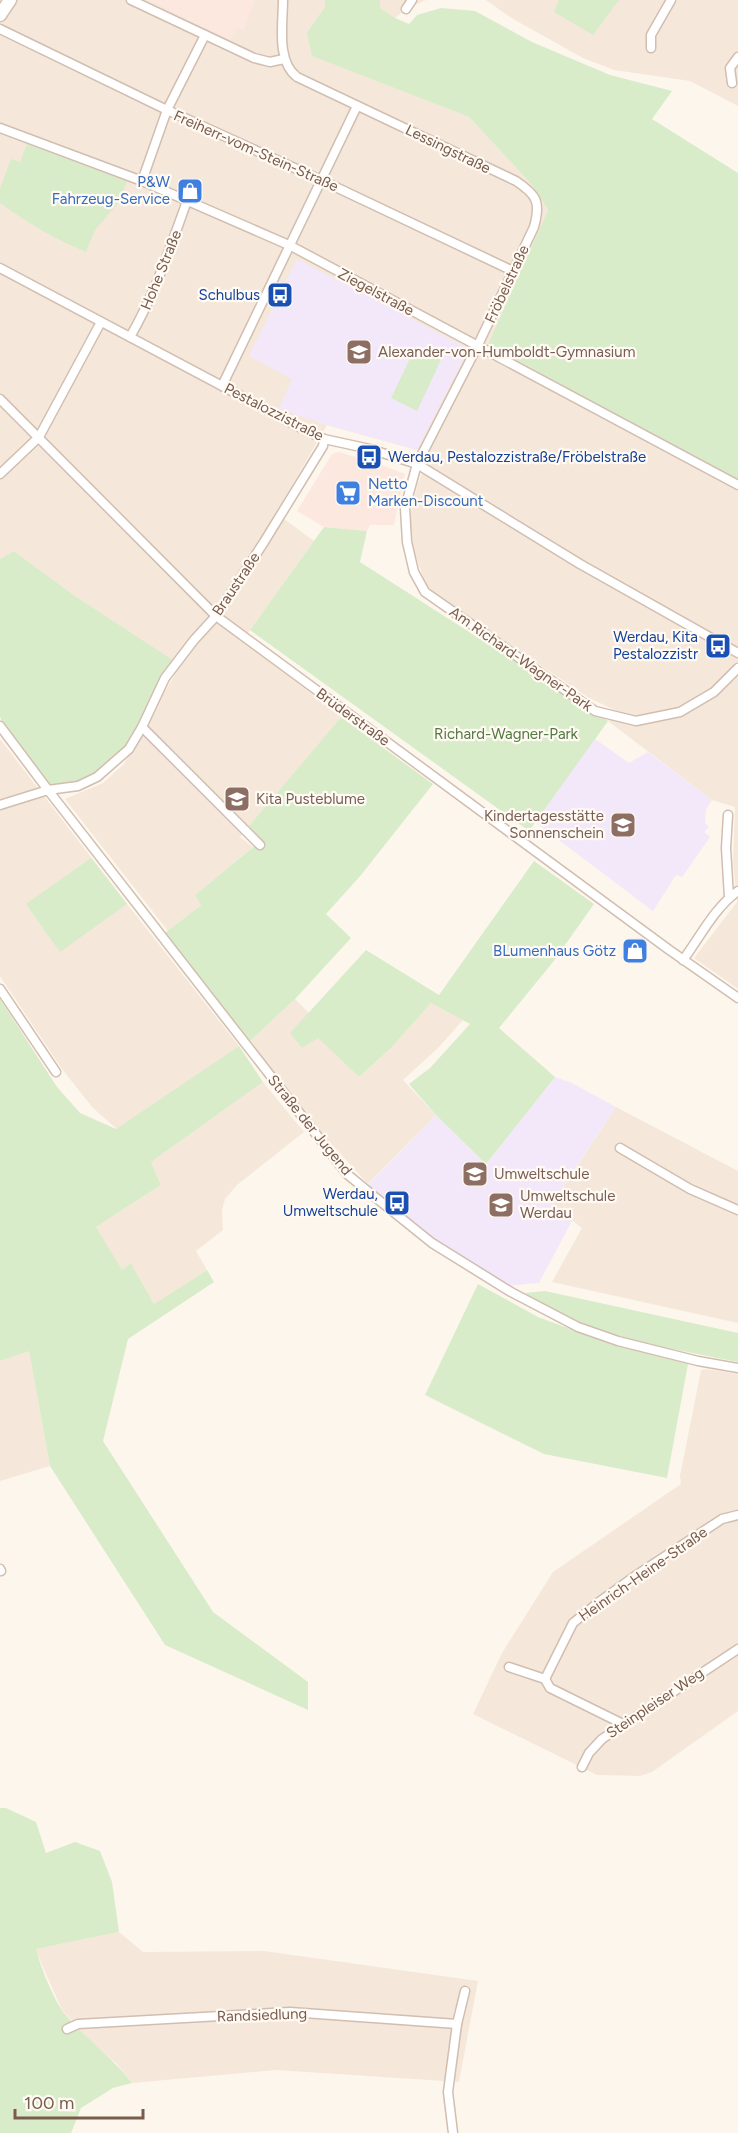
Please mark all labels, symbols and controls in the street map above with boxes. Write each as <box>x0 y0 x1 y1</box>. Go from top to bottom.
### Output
street label: Freiherr-vom-Stein-Straße <box>171 106 341 196</box>
street label: Lessingstraße <box>402 121 494 177</box>
place label: P&W Fahrzeug-Service <box>52 173 171 208</box>
shop icon: P&W Fahrzeug-Service <box>175 176 205 206</box>
street label: Hohe Straße <box>137 227 185 313</box>
street label: Fröbelstraße <box>481 242 533 326</box>
street label: Ziegelstraße <box>335 264 417 320</box>
bus stop icon: Schulbus <box>265 280 295 310</box>
place label: Schulbus <box>198 286 260 304</box>
school or university icon: Alexander-von-Humboldt-Gymnasium <box>344 337 374 367</box>
place label: Alexander-von-Humboldt-Gymnasium <box>378 343 635 361</box>
street label: Pestalozzistraße <box>221 379 327 445</box>
bus stop icon: Werdau, Pestalozzistraße/Fröbelstraße <box>354 442 384 472</box>
place label: Werdau, Pestalozzistraße/Fröbelstraße <box>388 448 646 466</box>
place label: Netto Marken-Discount <box>368 475 484 510</box>
supermarket icon: Netto Marken-Discount <box>333 478 363 508</box>
street label: Braustraße <box>208 549 264 619</box>
street label: Am Richard-Wagner-Park <box>446 603 597 716</box>
place label: Werdau, Kita Pestalozzistr <box>613 628 698 663</box>
bus stop icon: Werdau, Kita Pestalozzistr <box>703 631 733 661</box>
street label: Brüderstraße <box>313 684 393 750</box>
park label: Richard-Wagner-Park <box>434 725 579 743</box>
school or university icon: Kita Pusteblume <box>222 784 252 814</box>
place label: Kita Pusteblume <box>256 790 365 808</box>
place label: Kindertagesstätte Sonnenschein <box>484 807 604 842</box>
school or university icon: Kindertagesstätte Sonnenschein <box>608 810 638 840</box>
shop icon: BLumenhaus Götz <box>620 936 650 966</box>
place label: BLumenhaus Götz <box>493 942 616 960</box>
street label: Straße der Jugend <box>264 1071 356 1179</box>
school or university icon: Umweltschule <box>460 1159 490 1189</box>
place label: Umweltschule <box>494 1165 589 1183</box>
place label: Werdau, Umweltschule <box>283 1185 378 1220</box>
place label: Umweltschule Werdau <box>520 1187 615 1222</box>
bus stop icon: Werdau, Umweltschule <box>382 1188 412 1218</box>
school or university icon: Umweltschule Werdau <box>486 1190 516 1220</box>
street label: Heinrich-Heine-Straße <box>575 1523 711 1625</box>
street label: Steinpleiser Weg <box>603 1664 707 1742</box>
street label: Randsiedlung <box>216 2004 308 2026</box>
scale bar <box>15 2082 142 2120</box>
text: 100 m <box>24 2092 74 2114</box>

